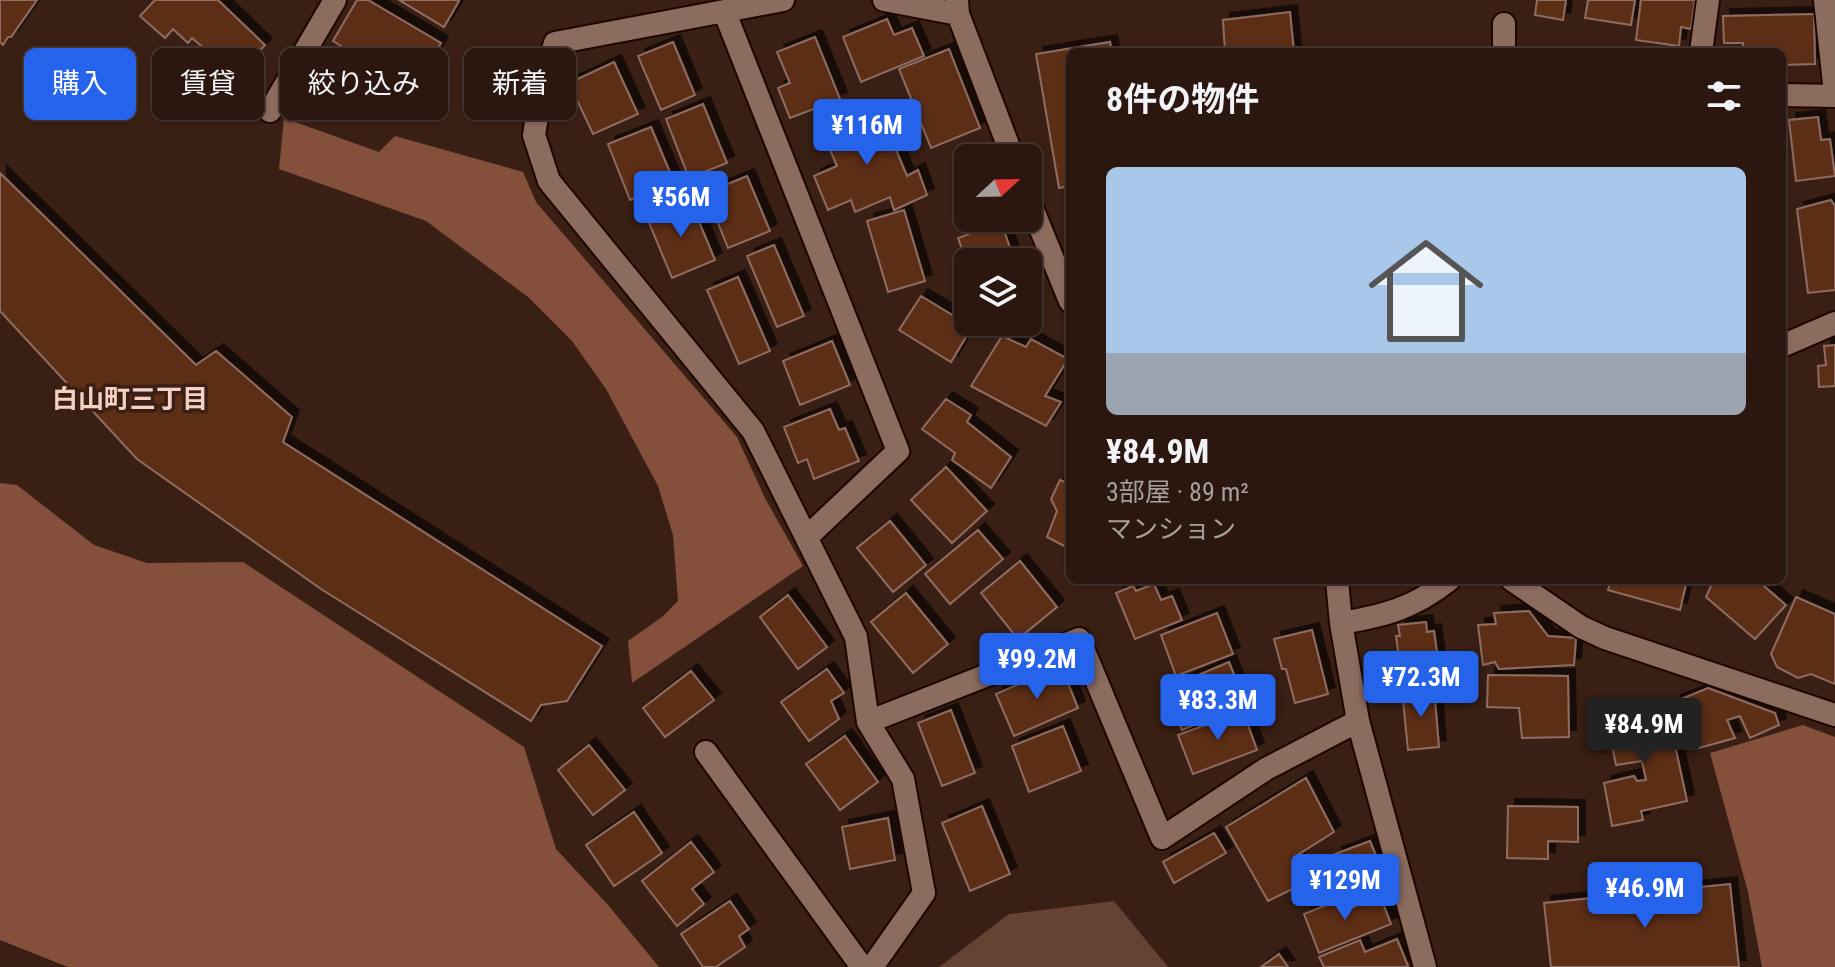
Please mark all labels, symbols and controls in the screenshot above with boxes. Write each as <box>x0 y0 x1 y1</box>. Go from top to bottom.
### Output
chip: 購入 <box>24 48 136 120</box>
chip: 賃貸 <box>152 48 264 120</box>
chip: 絞り込み <box>280 48 448 120</box>
chip: 新着 <box>464 48 576 120</box>
icon: filters <box>1702 74 1746 118</box>
text: 8件の物件 <box>1106 79 1259 119</box>
pin: ¥116M <box>811 99 923 167</box>
text: ¥116M <box>831 110 903 140</box>
north arrow <box>954 144 1042 232</box>
map controls <box>954 144 1042 336</box>
pin: ¥56M <box>634 171 728 239</box>
text: ¥56M <box>652 182 710 212</box>
icon: home <box>1354 219 1498 363</box>
button: layers <box>954 248 1042 336</box>
district label: 白山町三丁目 <box>52 384 208 414</box>
text: ¥84.9M <box>1106 431 1209 471</box>
text: 3部屋 · 89 m² <box>1106 477 1249 507</box>
text: マンション <box>1106 514 1236 544</box>
pin: ¥99.2M <box>972 633 1102 701</box>
text: ¥99.2M <box>997 644 1077 674</box>
pin: ¥72.3M <box>1356 651 1486 719</box>
text: ¥72.3M <box>1381 662 1461 692</box>
pin: ¥83.3M <box>1153 674 1283 742</box>
text: ¥83.3M <box>1178 685 1258 715</box>
pin: ¥84.9M <box>1579 698 1709 766</box>
text: ¥84.9M <box>1604 709 1684 739</box>
pin: ¥129M <box>1289 854 1401 922</box>
pin: ¥46.9M <box>1580 862 1710 930</box>
text: ¥129M <box>1309 865 1381 895</box>
text: ¥46.9M <box>1605 873 1685 903</box>

